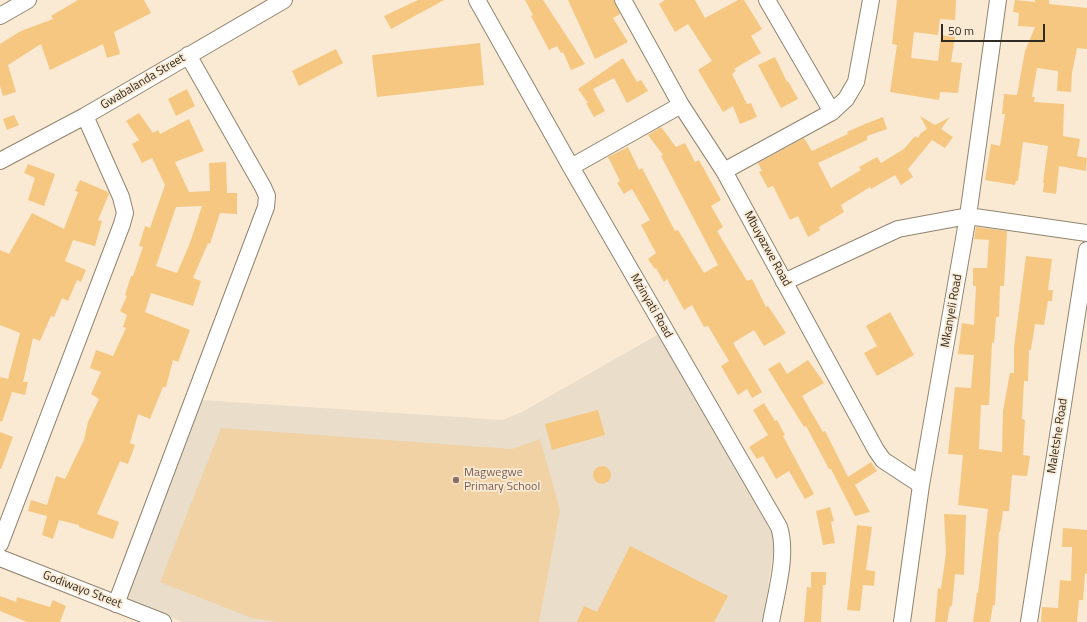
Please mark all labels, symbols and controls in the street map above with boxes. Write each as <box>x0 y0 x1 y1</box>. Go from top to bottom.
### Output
scale bar <box>943 16 1047 42</box>
text: 50 m <box>948 21 974 40</box>
street label: Gwabalanda Street <box>98 51 188 113</box>
street label: Mbuyazwe Road <box>740 209 794 289</box>
street label: Mzinyati Road <box>627 271 675 341</box>
street label: Mkanyeli Road <box>938 273 966 349</box>
street label: Maletshe Road <box>1045 397 1071 475</box>
place label: Magwegwe Primary School <box>464 466 540 494</box>
marker: Magwegwe Primary School <box>451 475 461 485</box>
street label: Godiwayo Street <box>41 568 123 612</box>

